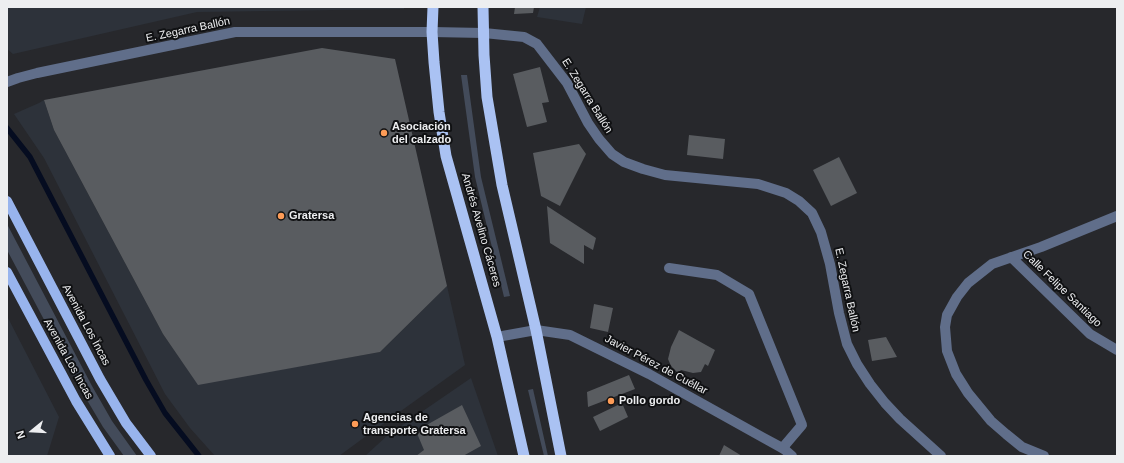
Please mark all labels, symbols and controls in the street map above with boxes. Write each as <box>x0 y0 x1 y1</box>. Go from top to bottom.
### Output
street label: E. Zegarra Ballón <box>145 15 231 45</box>
street label: E. Zegarra Ballón <box>559 56 615 136</box>
place label: Asociación del calzado <box>392 120 451 146</box>
marker: Asociación del calzado <box>379 128 389 138</box>
street label: Andrés Avelino Cáceres <box>458 172 504 288</box>
place label: Gratersa <box>289 209 334 223</box>
marker: Gratersa <box>276 211 286 221</box>
street label: E. Zegarra Ballón <box>832 247 862 333</box>
street label: Calle Felipe Santiago <box>1020 248 1104 330</box>
street label: Avenida Los Ïncas <box>59 282 113 368</box>
street label: Avenida Los Incas <box>40 317 96 401</box>
street label: Javier Pérez de Cuéllar <box>602 332 710 398</box>
place label: Pollo gordo <box>619 394 680 408</box>
marker: Pollo gordo <box>606 396 616 406</box>
north arrow <box>12 411 52 451</box>
place label: Agencias de transporte Gratersa <box>363 411 466 437</box>
marker: Agencias de transporte Gratersa <box>350 419 360 429</box>
text: N <box>14 429 28 440</box>

